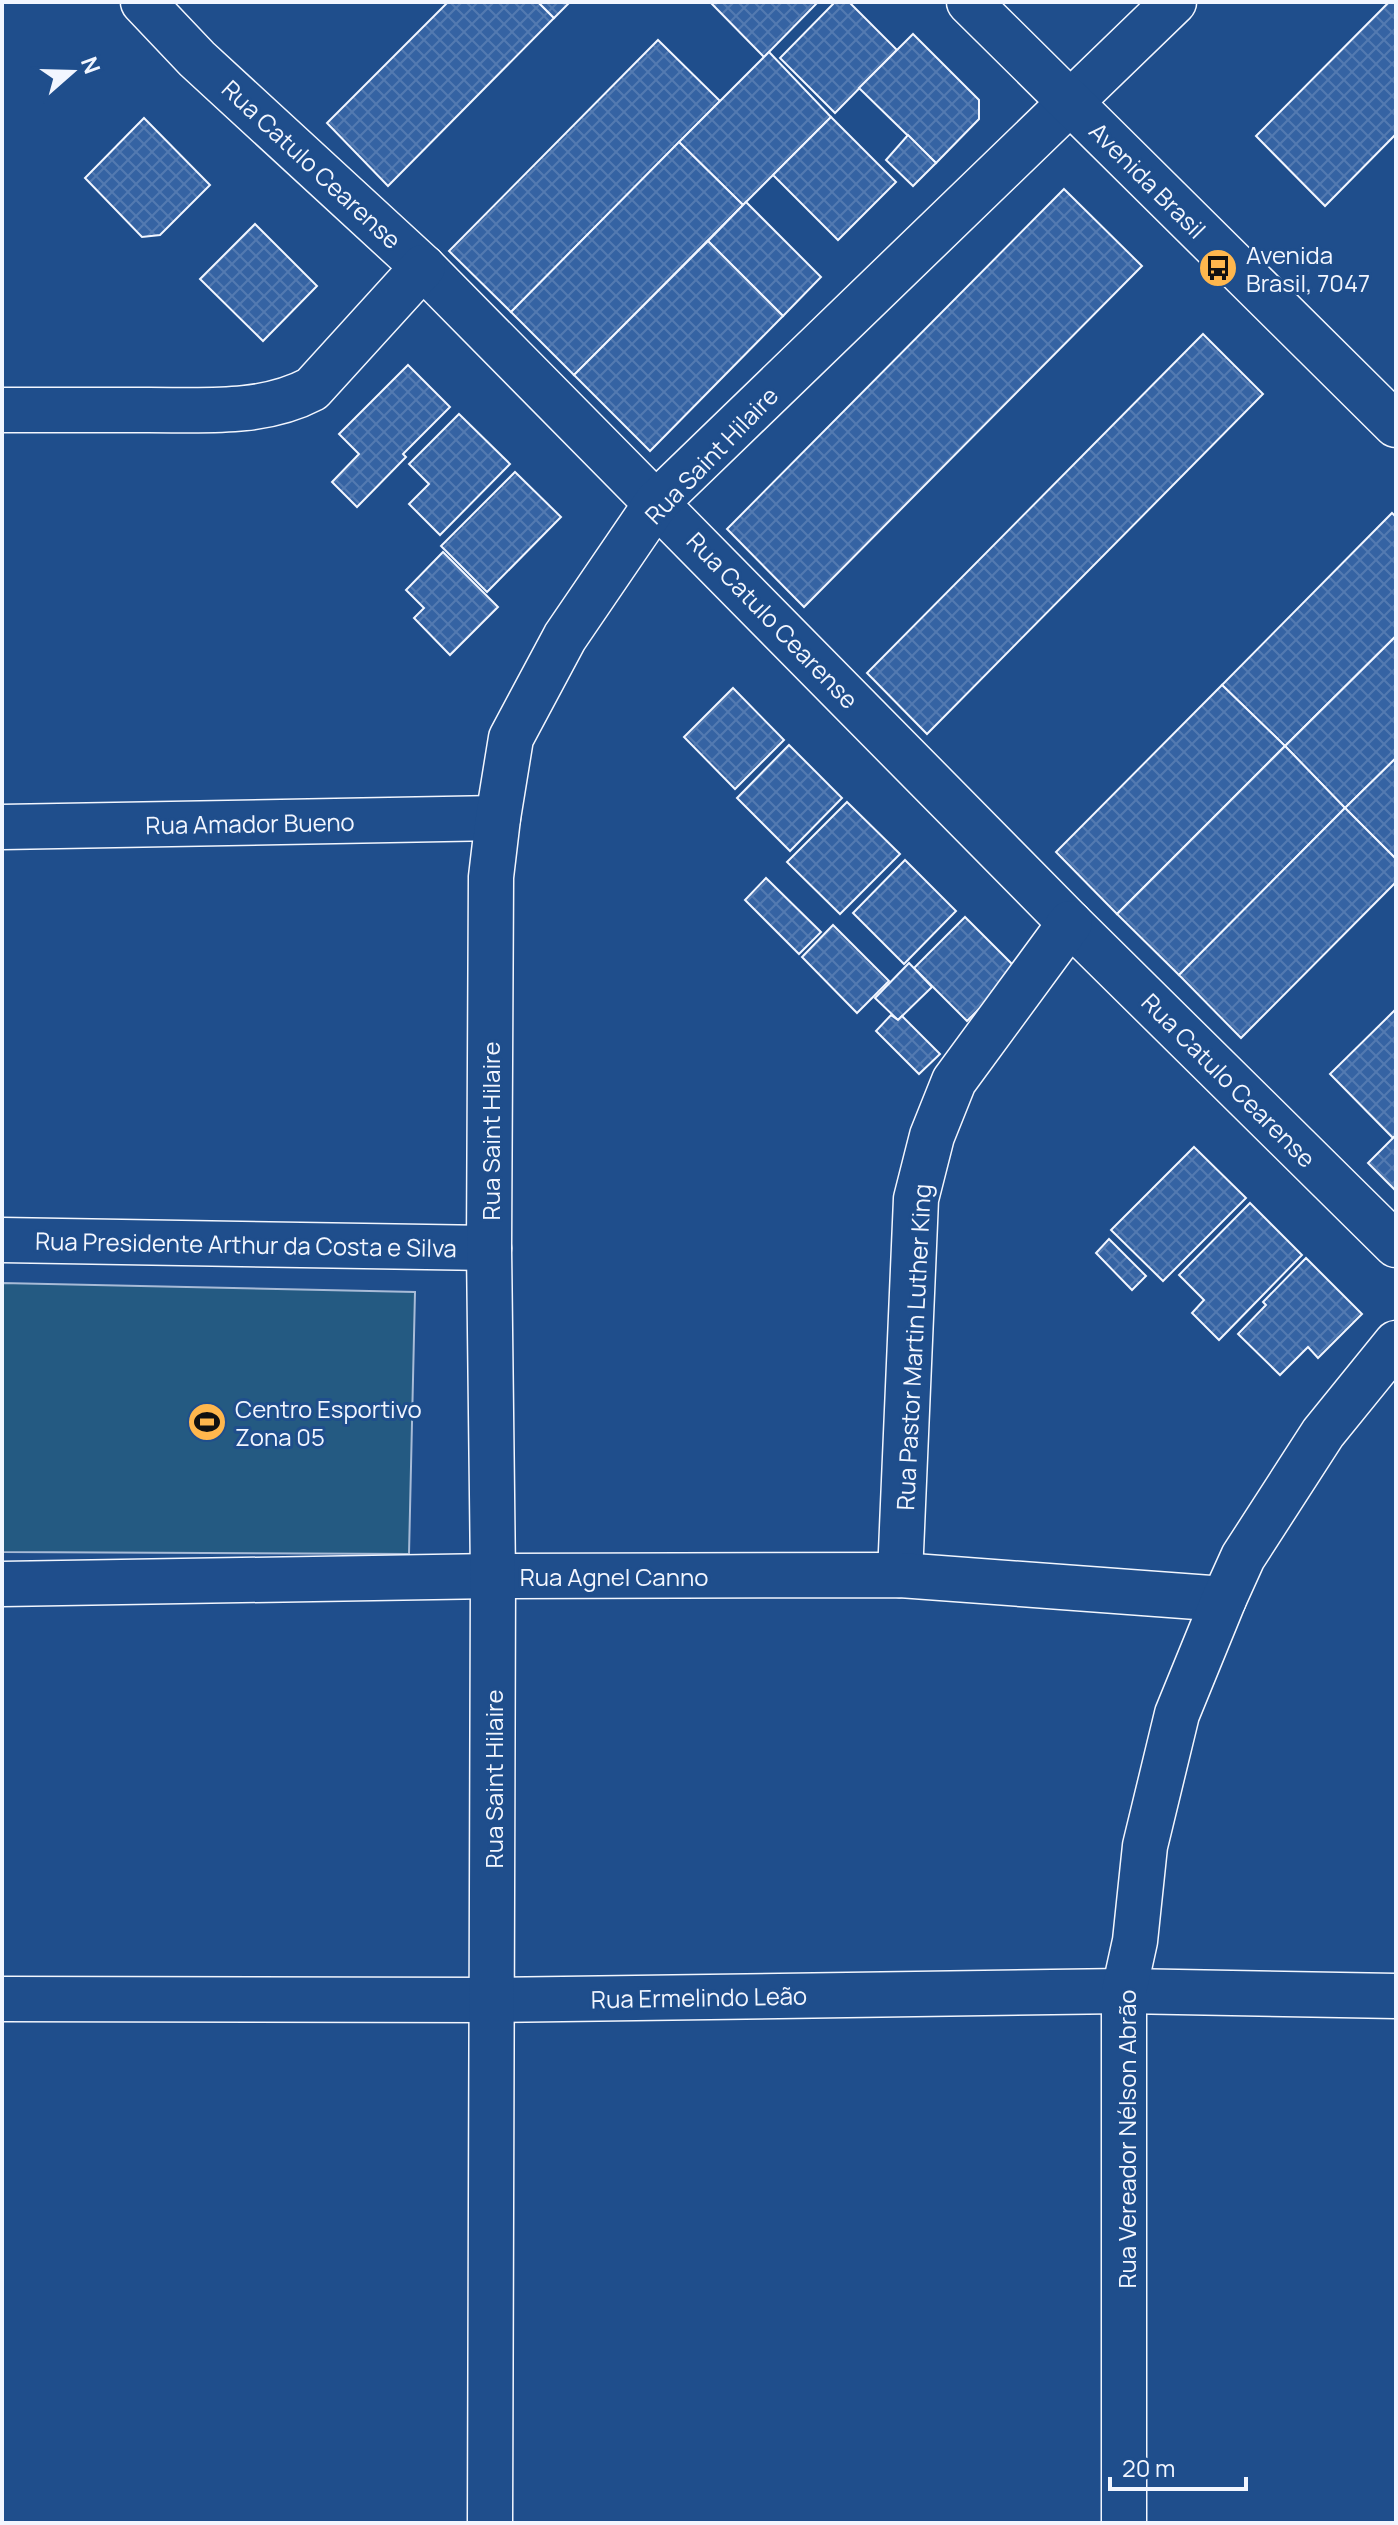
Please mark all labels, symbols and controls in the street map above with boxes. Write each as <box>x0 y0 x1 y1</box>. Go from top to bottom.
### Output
north arrow <box>32 32 112 112</box>
text: N <box>74 53 108 78</box>
street label: Rua Catulo Cearense <box>215 72 409 256</box>
street label: Avenida Brasil <box>1083 115 1213 245</box>
place label: Avenida Brasil, 7047 <box>1246 238 1370 299</box>
bus stop icon: Avenida Brasil, 7047 <box>1197 247 1239 289</box>
street label: Rua Saint Hilaire <box>637 379 785 531</box>
street label: Rua Catulo Cearense <box>680 524 866 716</box>
street label: Rua Amador Bueno <box>145 805 355 841</box>
street label: Rua Catulo Cearense <box>1135 986 1323 1174</box>
street label: Rua Saint Hilaire <box>474 1042 507 1220</box>
street label: Rua Pastor Martin Luther King <box>888 1183 938 1511</box>
street label: Rua Presidente Arthur da Costa e Silva <box>35 1224 457 1264</box>
place label: Centro Esportivo Zona 05 <box>235 1392 422 1453</box>
sports icon: Centro Esportivo Zona 05 <box>186 1401 228 1443</box>
street label: Rua Agnel Canno <box>520 1560 708 1593</box>
street label: Rua Saint Hilaire <box>477 1690 510 1868</box>
street label: Rua Ermelindo Leão <box>591 1979 807 2015</box>
street label: Rua Vereador Nélson Abrão <box>1110 1989 1143 2289</box>
scale bar <box>1110 2441 1246 2491</box>
text: 20 m <box>1122 2451 1175 2484</box>

